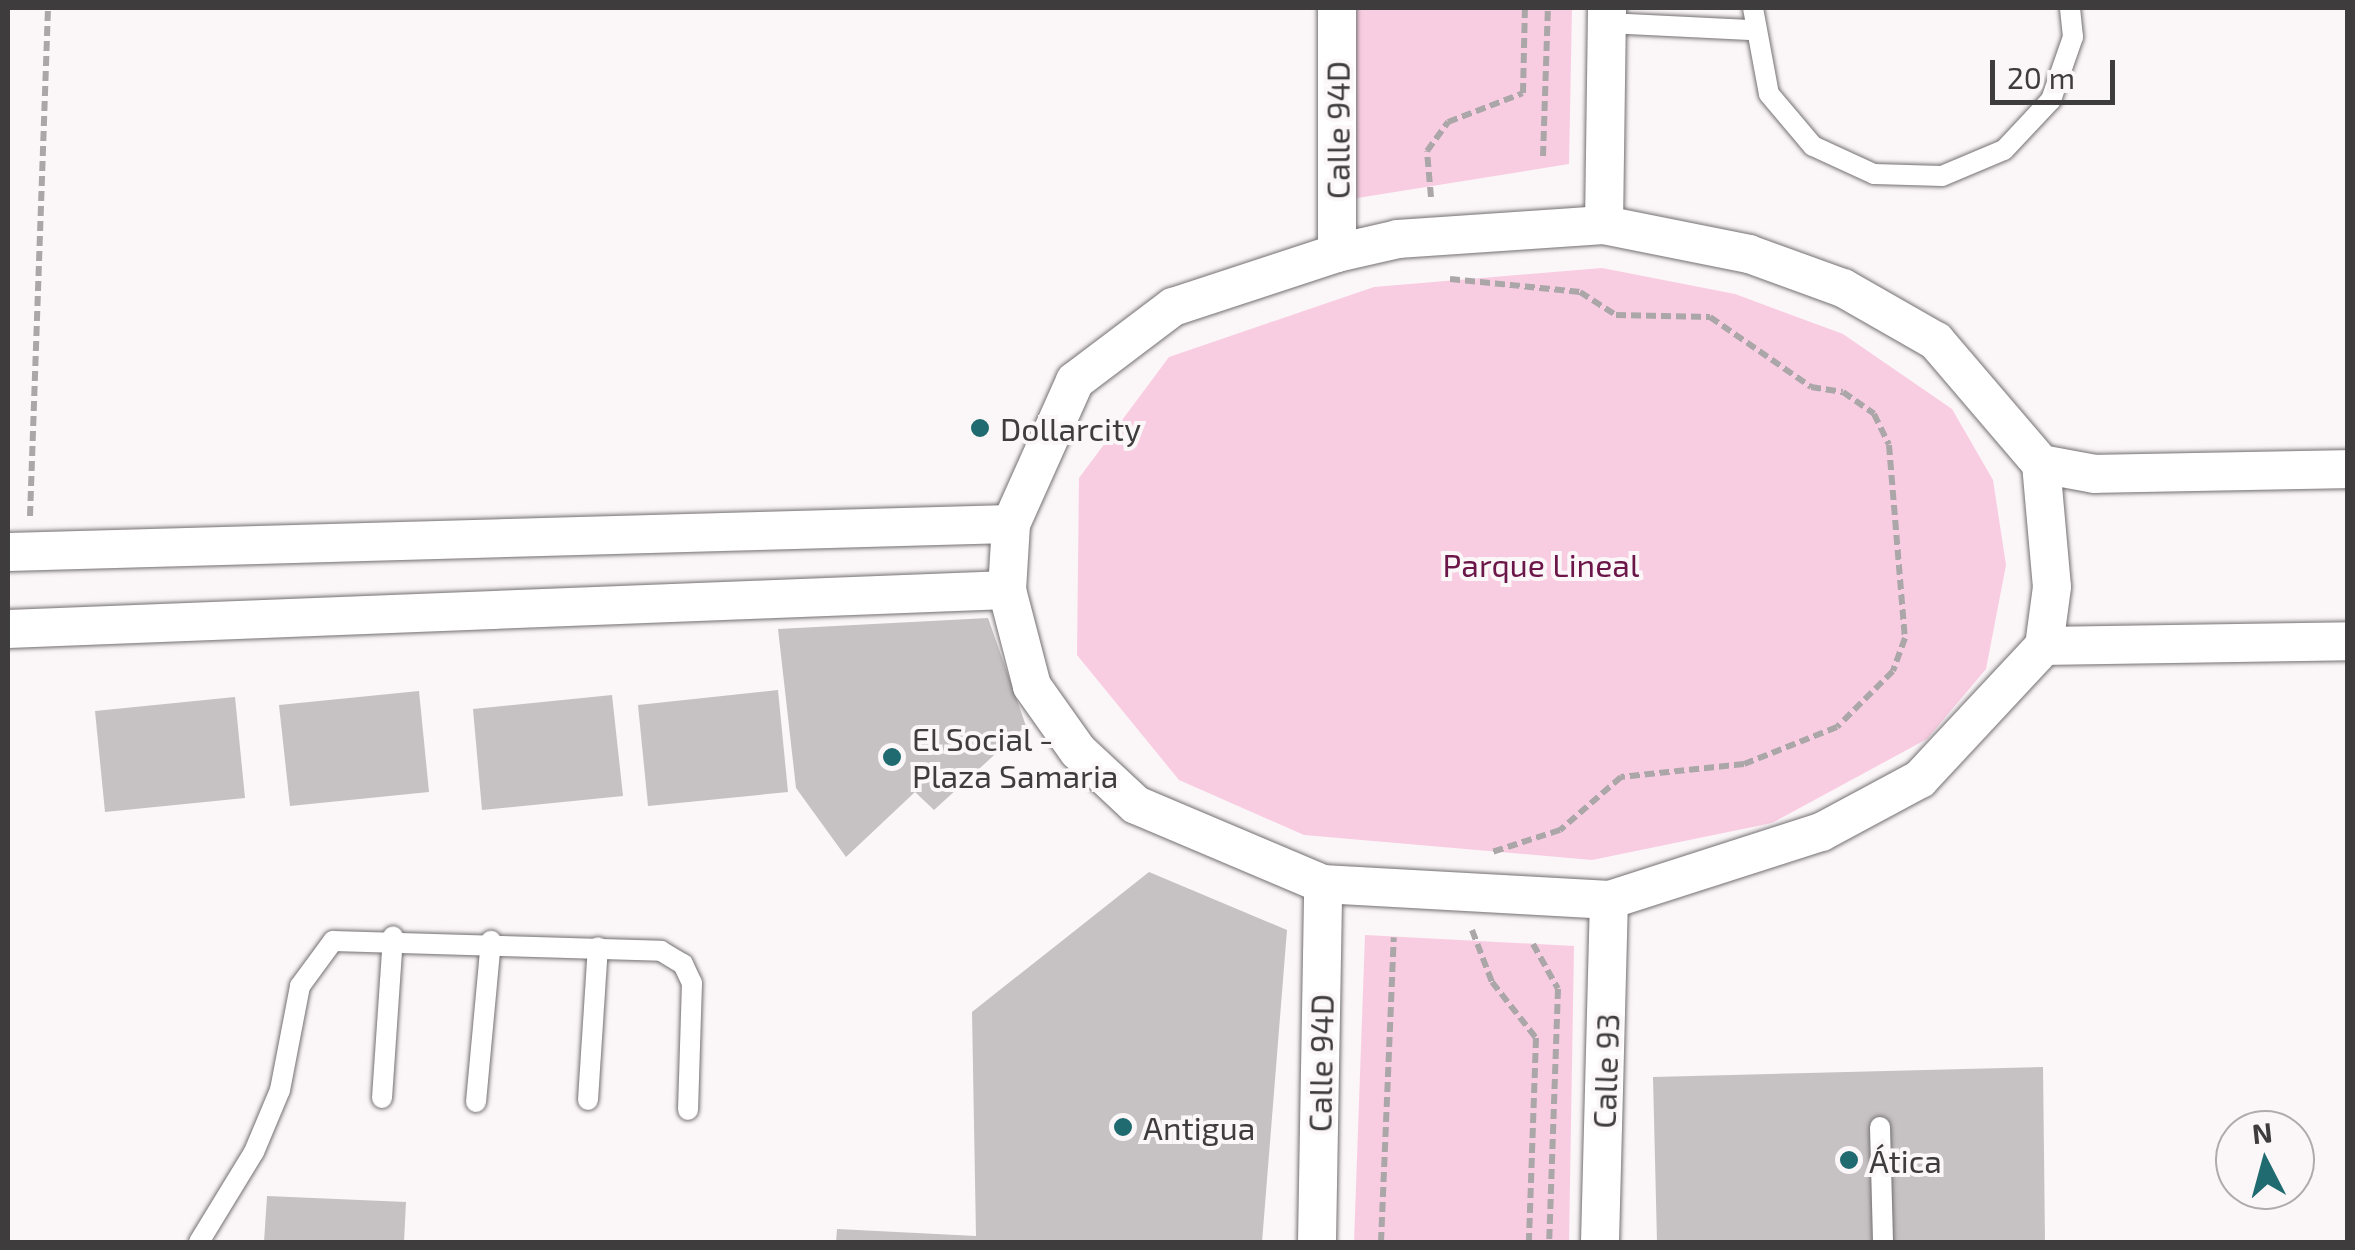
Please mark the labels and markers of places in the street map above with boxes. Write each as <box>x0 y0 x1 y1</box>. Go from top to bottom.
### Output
place label: Dollarcity <box>1000 409 1141 447</box>
marker: Dollarcity <box>969 417 991 439</box>
place label: El Social - Plaza Samaria <box>912 720 1118 795</box>
marker: El Social - Plaza Samaria <box>881 746 903 768</box>
place label: Antigua <box>1143 1108 1255 1146</box>
marker: Antigua <box>1112 1116 1134 1138</box>
place label: Ática <box>1869 1141 1942 1179</box>
marker: Ática <box>1838 1149 1860 1171</box>

